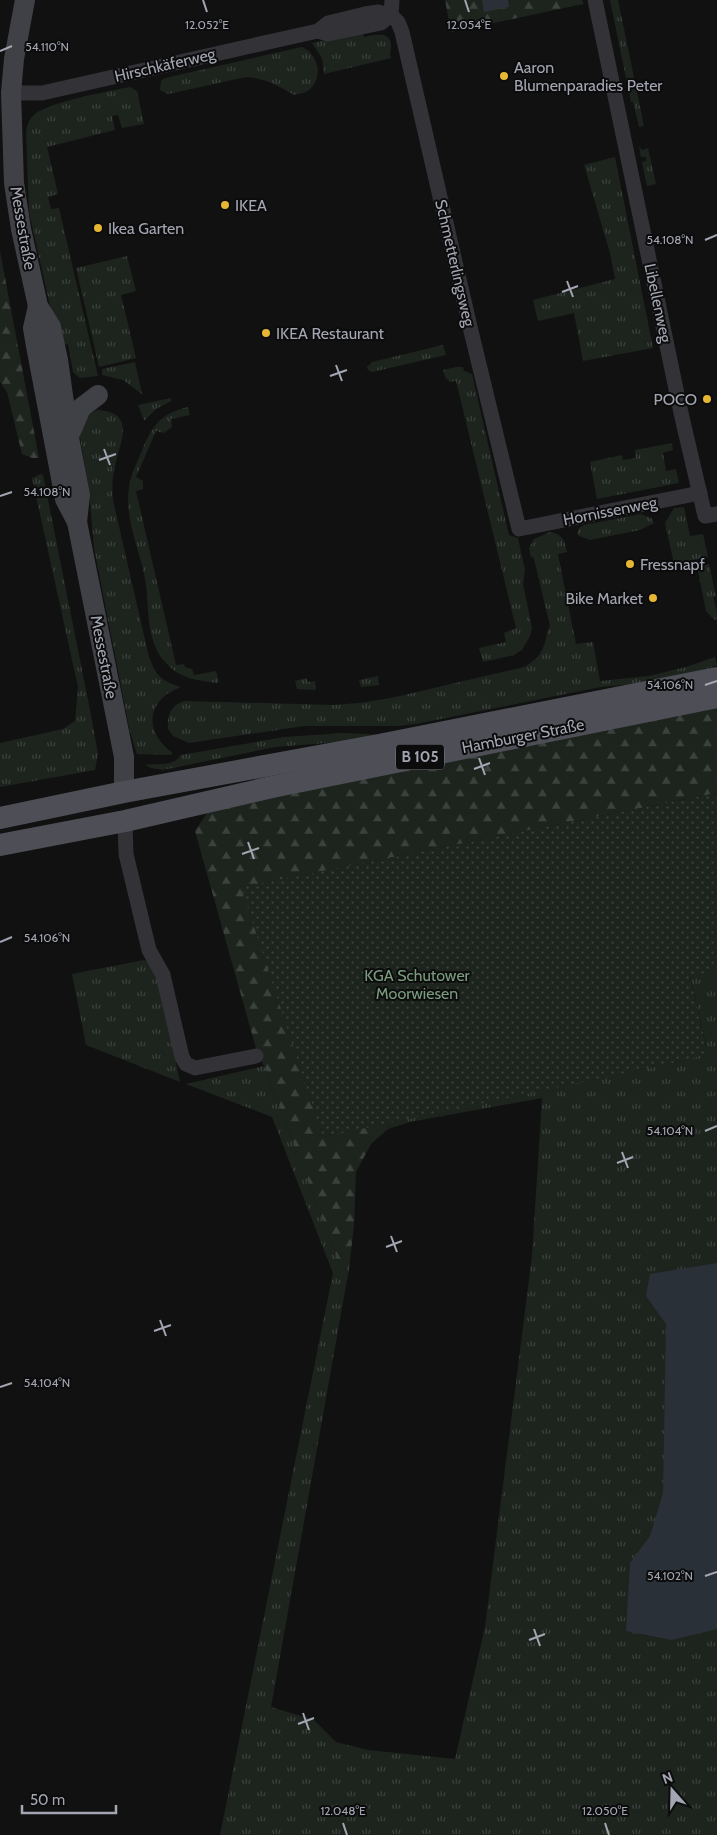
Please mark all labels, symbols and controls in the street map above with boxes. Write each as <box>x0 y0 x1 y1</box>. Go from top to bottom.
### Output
text: 12.052°E <box>185 17 229 32</box>
text: 12.054°E <box>447 17 492 32</box>
text: 54.110°N <box>25 39 69 54</box>
street label: Hirschkäferweg <box>113 44 218 86</box>
place label: Aaron Blumenparadies Peter <box>514 58 663 95</box>
marker: Aaron Blumenparadies Peter <box>498 70 510 82</box>
street label: Messestraße <box>6 185 40 271</box>
place label: IKEA <box>235 196 267 215</box>
street label: Schmetterlingsweg <box>431 198 479 329</box>
marker: IKEA <box>219 199 231 211</box>
place label: Ikea Garten <box>108 219 184 238</box>
marker: Ikea Garten <box>92 222 104 234</box>
text: 54.108°N <box>646 232 694 247</box>
street label: Libellenweg <box>640 262 676 345</box>
place label: IKEA Restaurant <box>276 324 385 343</box>
marker: IKEA Restaurant <box>260 327 272 339</box>
place label: POCO <box>654 390 697 409</box>
marker: POCO <box>701 393 713 405</box>
text: 54.108°N <box>23 484 71 499</box>
street label: Hornissenweg <box>561 492 660 529</box>
place label: Fressnapf <box>640 555 705 574</box>
marker: Fressnapf <box>624 558 636 570</box>
place label: Bike Market <box>566 589 644 608</box>
marker: Bike Market <box>647 592 659 604</box>
street label: Messestraße <box>87 614 121 700</box>
text: 54.106°N <box>647 677 693 692</box>
street label: Hamburger Straße <box>460 715 586 757</box>
road number: B 105 <box>396 744 444 770</box>
text: 54.106°N <box>24 930 70 945</box>
park label: KGA Schutower Moorwiesen <box>364 966 471 1003</box>
text: 54.104°N <box>647 1123 693 1138</box>
text: 54.104°N <box>24 1375 70 1390</box>
text: 54.102°N <box>647 1568 693 1583</box>
north arrow <box>647 1765 697 1815</box>
text: N <box>660 1768 675 1788</box>
scale bar <box>22 1782 116 1814</box>
text: 50 m <box>30 1791 65 1809</box>
text: 12.048°E <box>320 1803 366 1818</box>
text: 12.050°E <box>582 1803 628 1818</box>

